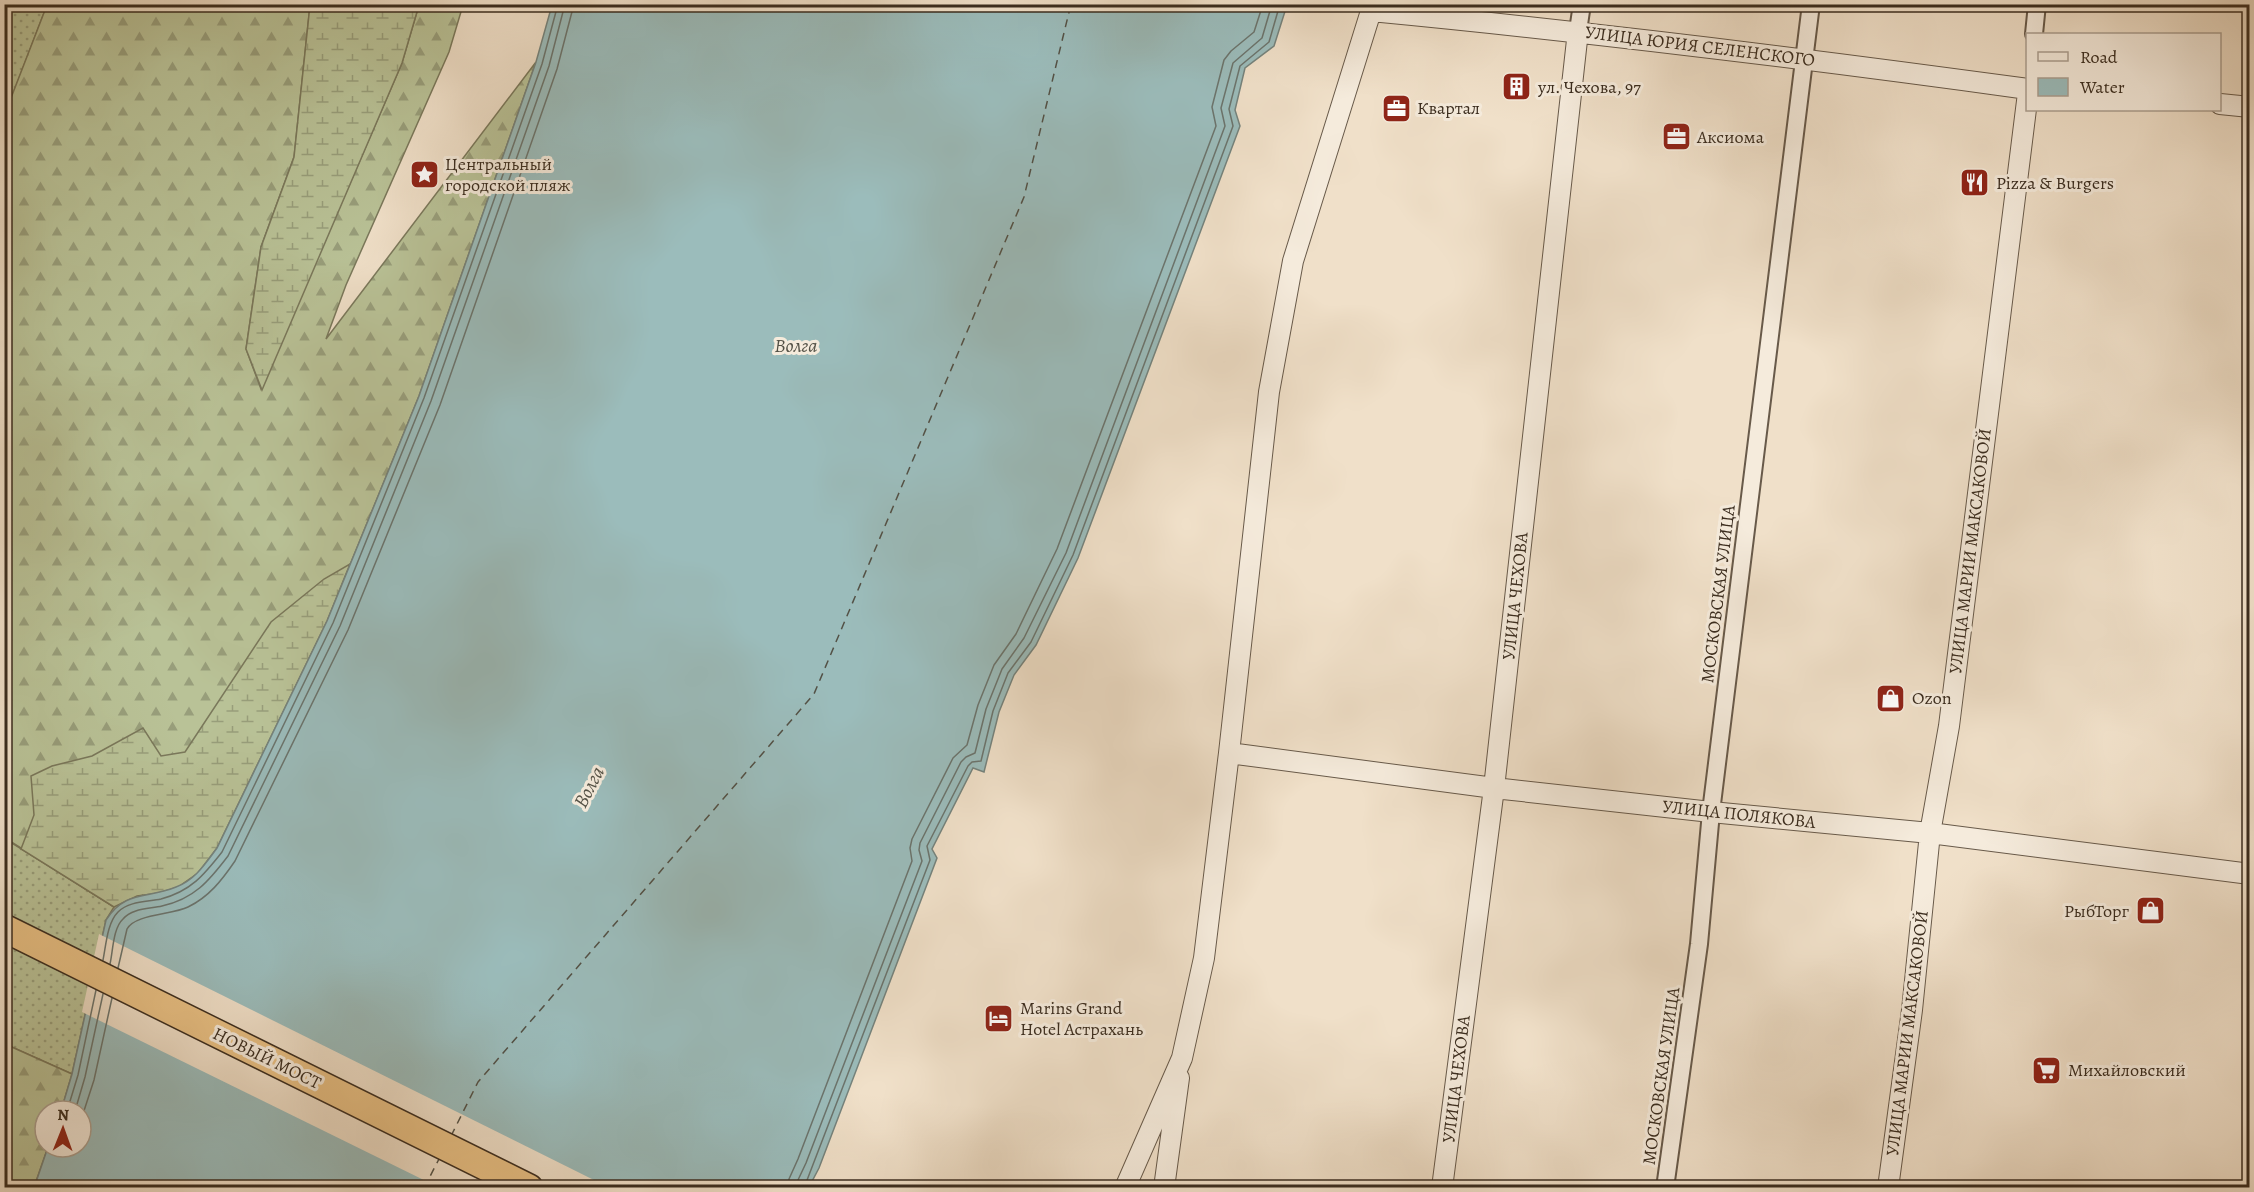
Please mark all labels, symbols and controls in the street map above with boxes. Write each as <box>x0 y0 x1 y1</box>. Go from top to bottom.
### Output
street label: УЛИЦА ЮРИЯ СЕЛЕНСКОГО <box>1584 20 1816 72</box>
legend <box>2026 33 2221 111</box>
text: Road <box>2080 45 2118 69</box>
building icon: ул. Чехова, 97 <box>1501 71 1533 103</box>
place label: ул. Чехова, 97 <box>1537 75 1641 99</box>
text: Water <box>2079 75 2125 99</box>
office icon: Квартал <box>1380 92 1412 124</box>
place label: Квартал <box>1417 96 1480 120</box>
office icon: Аксиома <box>1660 121 1692 153</box>
place label: Аксиома <box>1696 125 1765 149</box>
place label: Центральный городской пляж <box>445 152 571 197</box>
place icon: Центральный городской пляж <box>408 158 440 190</box>
restaurant icon: Pizza & Burgers <box>1959 167 1991 199</box>
place label: Pizza & Burgers <box>1996 171 2114 195</box>
water label: Волга <box>774 332 818 359</box>
street label: УЛИЦА МАРИИ МАКСАКОВОЙ <box>1943 427 1997 675</box>
street label: МОСКОВСКАЯ УЛИЦА <box>1695 503 1741 684</box>
street label: УЛИЦА ЧЕХОВА <box>1496 530 1534 661</box>
shop icon: Ozon <box>1875 682 1907 714</box>
place label: Ozon <box>1912 686 1952 710</box>
water label: Волга <box>567 762 611 812</box>
street label: УЛИЦА ПОЛЯКОВА <box>1661 794 1817 834</box>
shop icon: РыбТорг <box>2134 895 2166 927</box>
place label: РыбТорг <box>2064 899 2129 923</box>
street label: УЛИЦА МАРИИ МАКСАКОВОЙ <box>1880 909 1934 1157</box>
street label: МОСКОВСКАЯ УЛИЦА <box>1637 985 1685 1166</box>
place label: Marins Grand Hotel Астрахань <box>1020 996 1143 1041</box>
hotel icon: Marins Grand Hotel Астрахань <box>983 1002 1015 1034</box>
street label: УЛИЦА ЧЕХОВА <box>1436 1013 1476 1144</box>
street label: НОВЫЙ МОСТ <box>209 1021 325 1095</box>
supermarket icon: Михайловский <box>2031 1054 2063 1086</box>
place label: Михайловский <box>2068 1058 2186 1082</box>
north arrow <box>33 1099 93 1159</box>
text: N <box>57 1104 70 1126</box>

